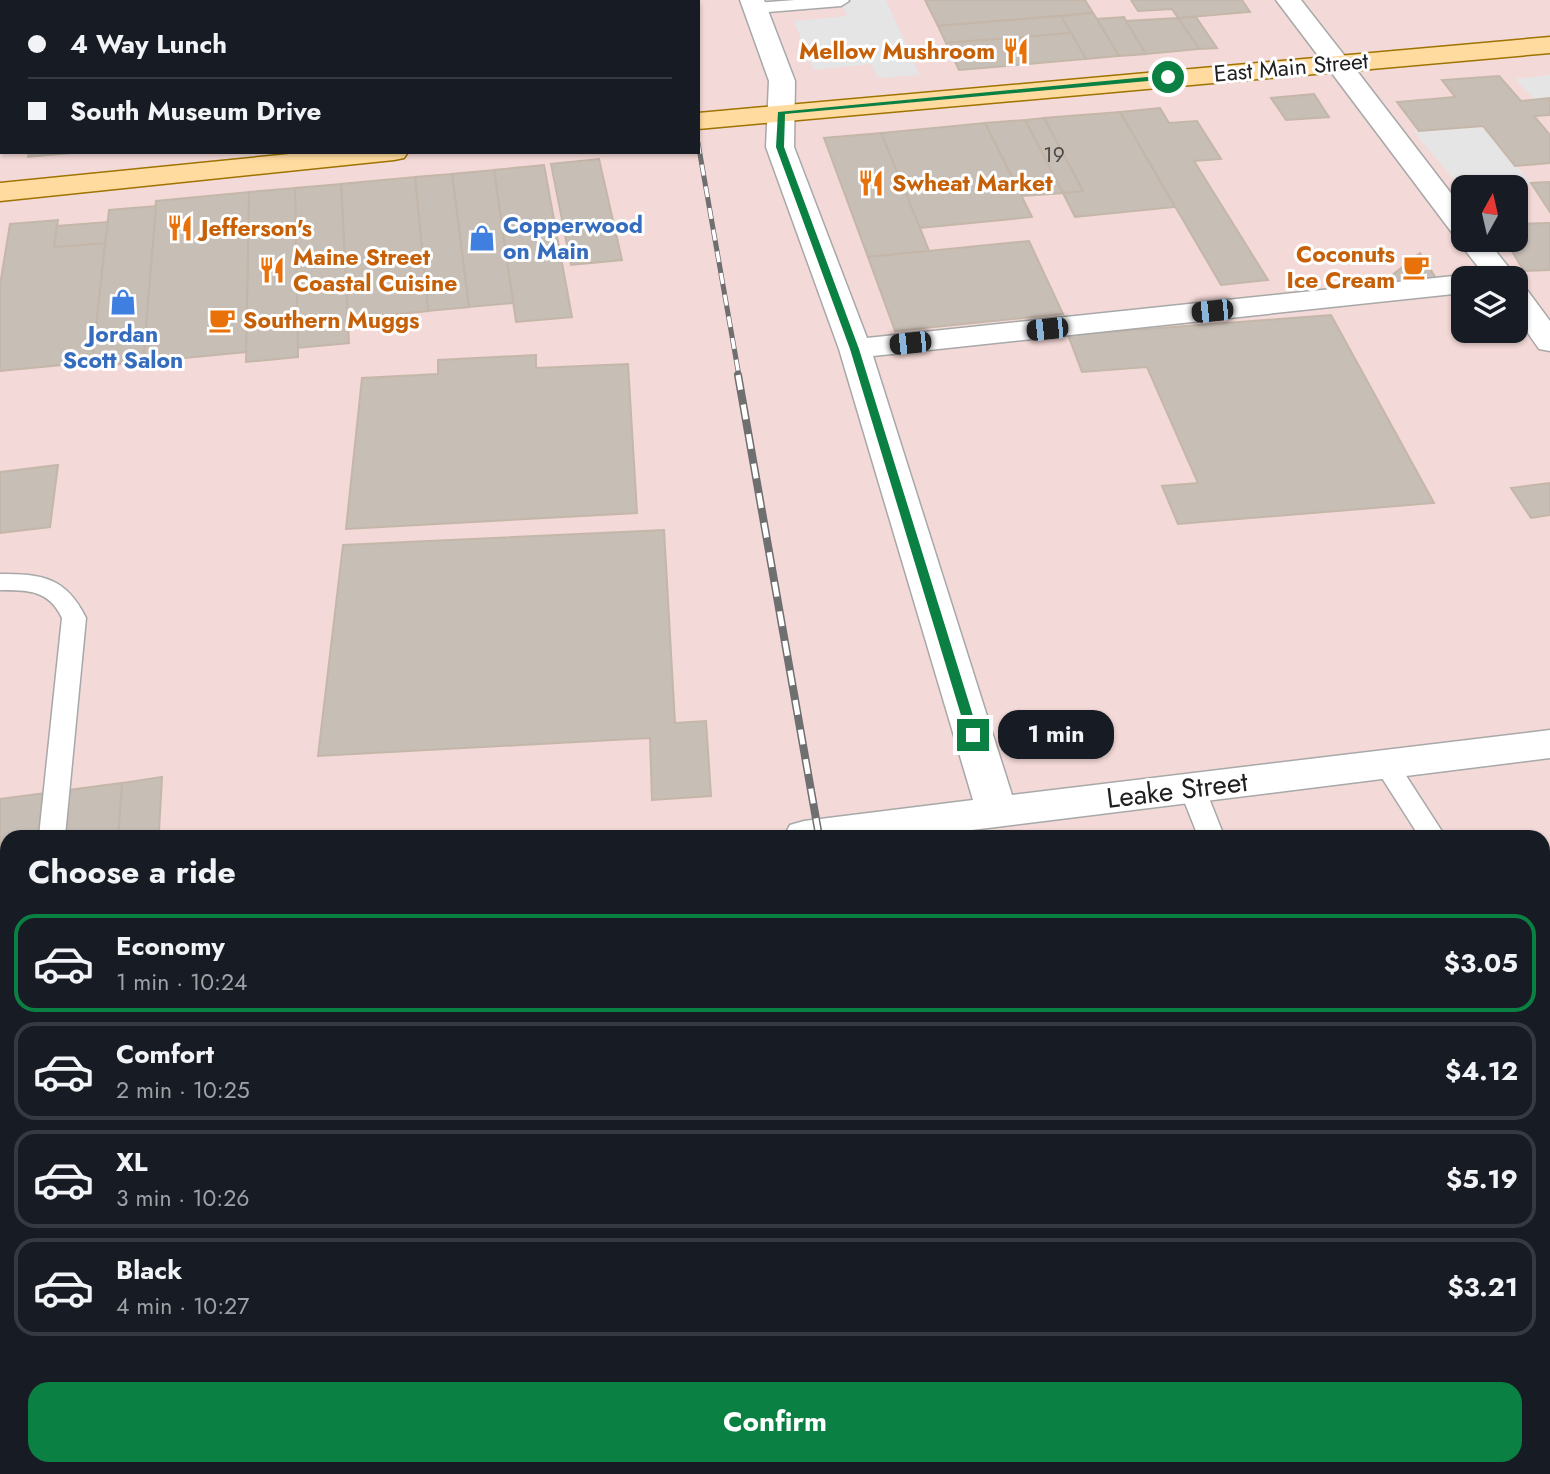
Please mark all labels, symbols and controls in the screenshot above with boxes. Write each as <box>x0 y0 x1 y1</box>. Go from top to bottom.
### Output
text: 4 Way Lunch <box>70 25 227 63</box>
place label: Mellow Mushroom <box>799 34 995 68</box>
restaurant icon: Mellow Mushroom <box>1001 36 1031 66</box>
street label: East Main Street <box>1212 43 1370 91</box>
route start <box>1152 61 1184 93</box>
text: South Museum Drive <box>70 92 321 130</box>
house number: 19 <box>1043 140 1065 170</box>
place label: Swheat Market <box>892 166 1053 200</box>
restaurant icon: Swheat Market <box>856 168 886 198</box>
north arrow <box>1451 175 1528 252</box>
map controls <box>1451 175 1528 343</box>
place label: Copperwood on Main <box>503 208 643 268</box>
place label: Jefferson's <box>197 211 312 245</box>
restaurant icon: Jefferson's <box>165 213 195 243</box>
shop icon: Copperwood on Main <box>467 223 497 253</box>
place label: Coconuts Ice Cream <box>1287 237 1395 297</box>
place label: Maine Street Coastal Cuisine <box>293 240 457 300</box>
cafe icon: Coconuts Ice Cream <box>1401 252 1431 282</box>
restaurant icon: Maine Street Coastal Cuisine <box>257 255 287 285</box>
button: layers <box>1451 266 1528 343</box>
shop icon: Jordan Scott Salon <box>108 287 138 317</box>
car <box>1191 298 1234 324</box>
place label: Southern Muggs <box>243 303 420 337</box>
cafe icon: Southern Muggs <box>207 305 237 335</box>
car <box>1026 316 1069 342</box>
place label: Jordan Scott Salon <box>63 317 183 377</box>
car <box>889 330 932 356</box>
callout: 1 min <box>998 710 1113 760</box>
text: 1 min <box>1027 717 1085 751</box>
route end <box>957 719 989 751</box>
street label: Leake Street <box>1104 761 1250 819</box>
text: Choose a ride <box>28 849 236 895</box>
text: Economy <box>116 927 225 965</box>
icon: car <box>32 932 95 995</box>
text: $3.05 <box>1444 944 1518 982</box>
text: 1 min · 10:24 <box>116 965 248 999</box>
text: Comfort <box>116 1035 214 1073</box>
icon: car <box>32 1040 95 1103</box>
text: $4.12 <box>1445 1052 1518 1090</box>
text: 2 min · 10:25 <box>116 1073 250 1107</box>
text: XL <box>116 1143 148 1181</box>
icon: car <box>32 1148 95 1211</box>
text: $5.19 <box>1446 1160 1518 1198</box>
text: 3 min · 10:26 <box>116 1181 250 1215</box>
text: Black <box>116 1251 182 1289</box>
icon: car <box>32 1256 95 1319</box>
text: $3.21 <box>1447 1268 1518 1306</box>
text: 4 min · 10:27 <box>116 1289 249 1323</box>
button: Confirm <box>28 1382 1522 1462</box>

